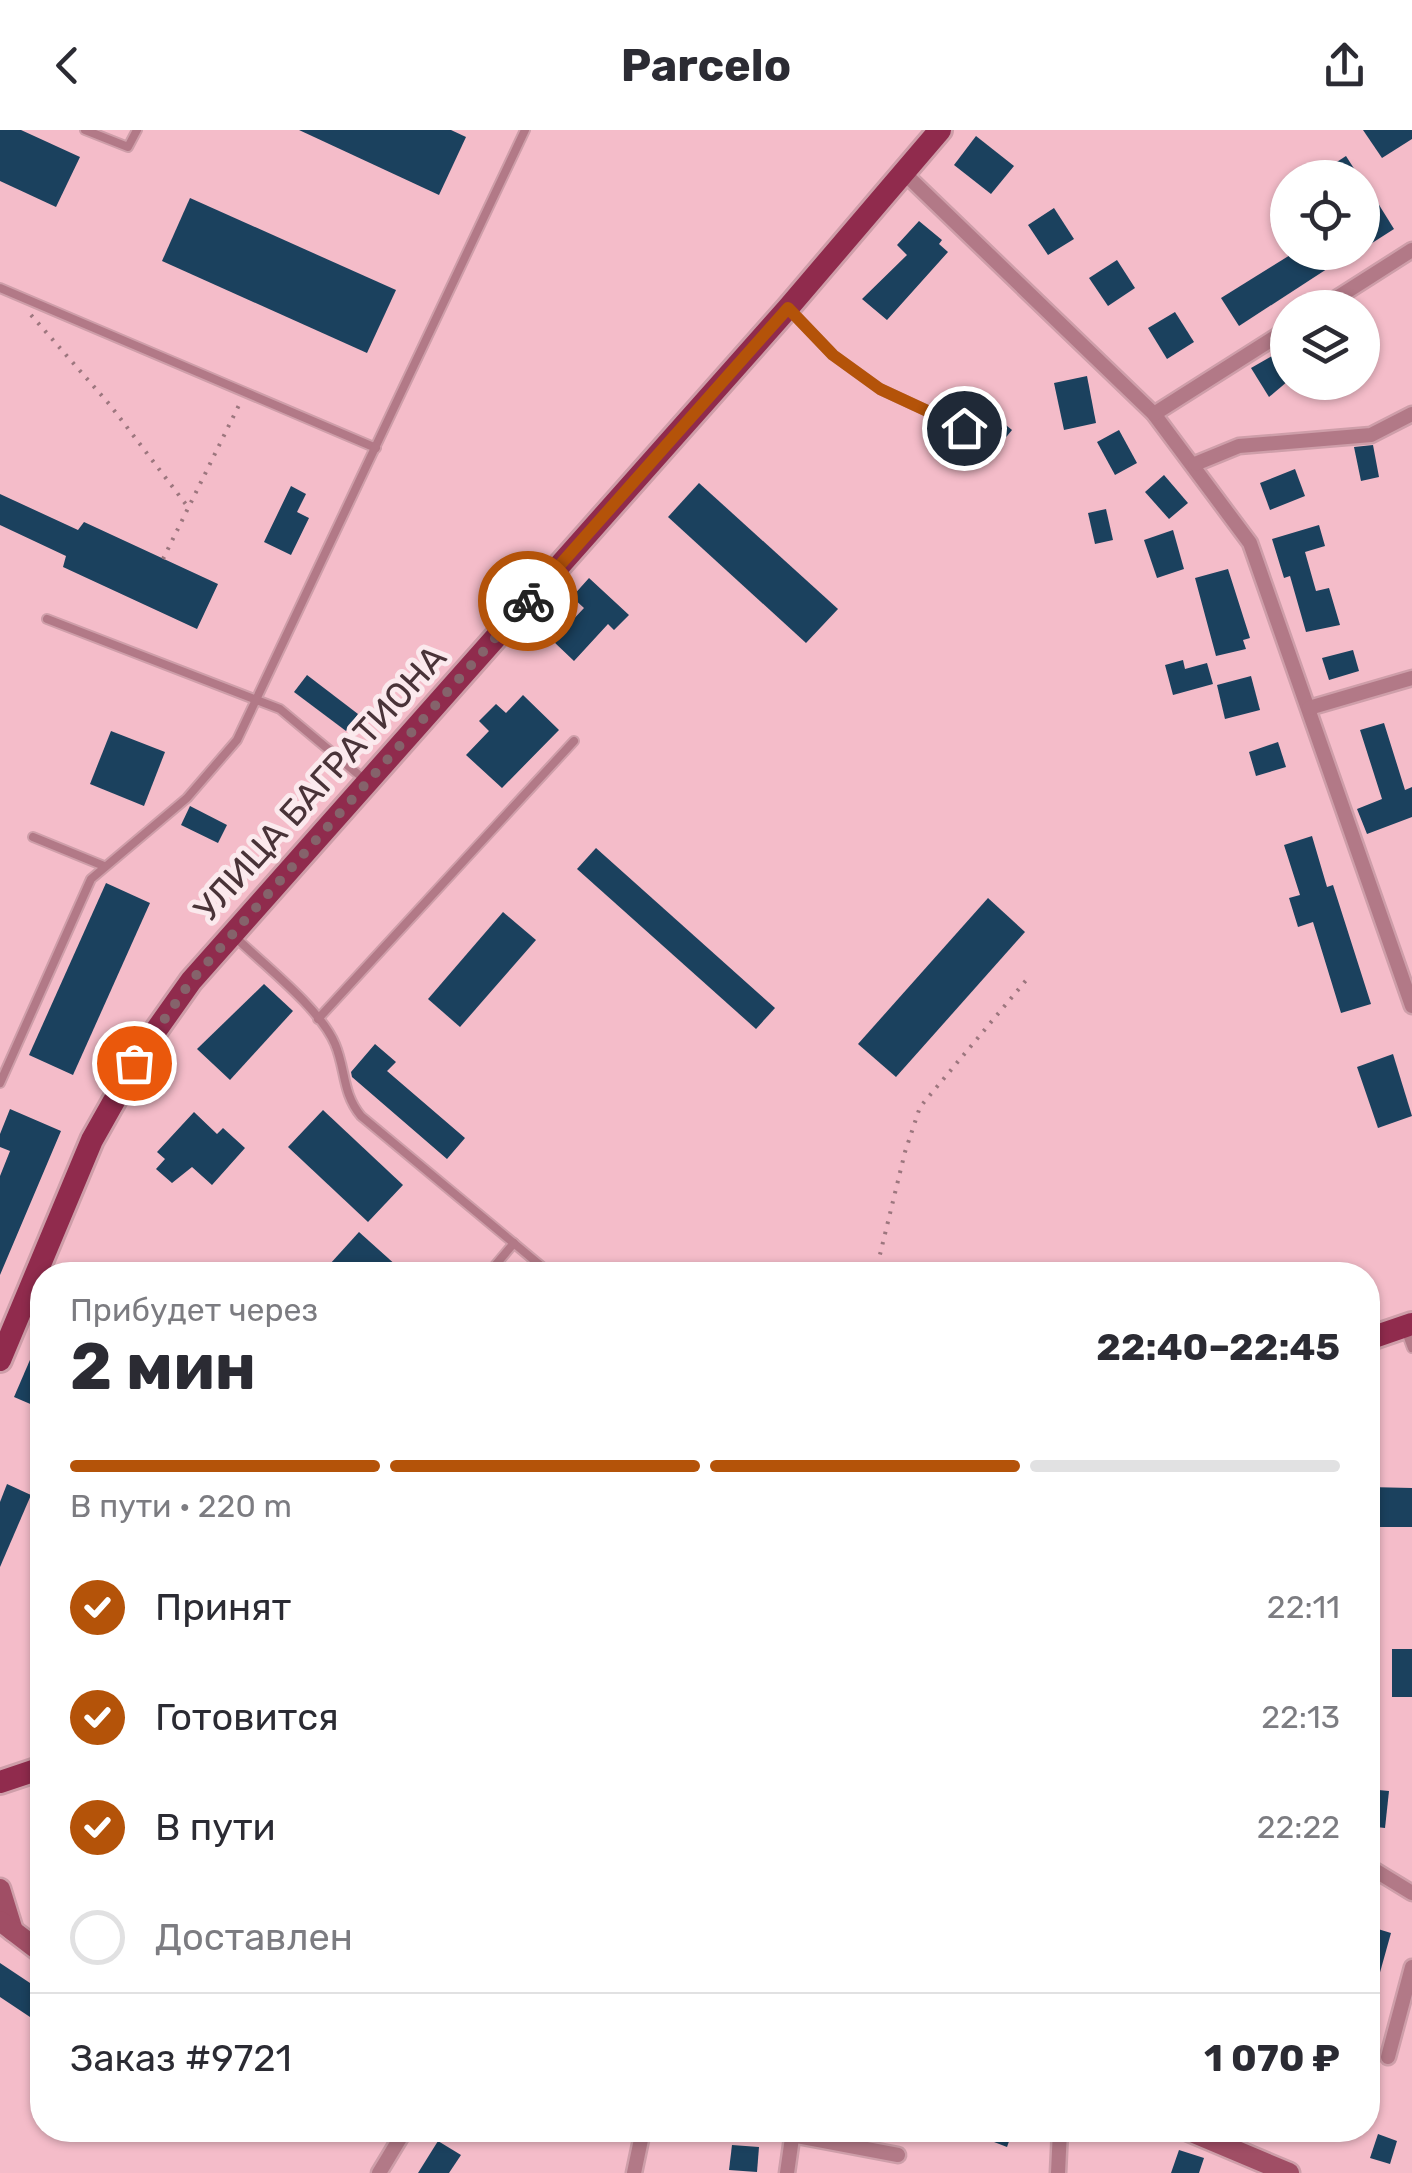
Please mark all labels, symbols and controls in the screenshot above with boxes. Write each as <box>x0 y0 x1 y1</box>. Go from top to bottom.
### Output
icon: back <box>40 38 95 93</box>
icon: share <box>1317 38 1372 93</box>
text: Parcelo <box>621 39 791 92</box>
map controls <box>1270 160 1380 400</box>
button: locate <box>1270 160 1380 270</box>
button: layers <box>1270 290 1380 400</box>
pin <box>922 386 1007 471</box>
icon: home <box>937 401 992 456</box>
courier <box>478 551 578 651</box>
icon: bike <box>501 574 556 629</box>
street label: УЛИЦА БАГРАТИОНА <box>185 637 455 929</box>
pin <box>92 1021 177 1106</box>
icon: bag <box>107 1036 162 1091</box>
text: Прибудет через <box>70 1291 318 1329</box>
text: 22:40–22:45 <box>1096 1324 1340 1370</box>
text: 2 мин <box>70 1328 256 1405</box>
text: В пути · 220 m <box>70 1487 292 1525</box>
icon: check <box>70 1580 125 1635</box>
text: Принят <box>155 1584 291 1630</box>
text: 22:11 <box>1267 1588 1340 1626</box>
icon: check <box>70 1690 125 1745</box>
text: Готовится <box>155 1694 339 1740</box>
text: 22:13 <box>1261 1698 1340 1736</box>
icon: check <box>70 1800 125 1855</box>
text: В пути <box>155 1804 276 1850</box>
text: 22:22 <box>1257 1808 1340 1846</box>
text: Доставлен <box>155 1914 353 1960</box>
text: Заказ #9721 <box>70 2035 292 2081</box>
text: 1 070 ₽ <box>1204 2035 1340 2081</box>

